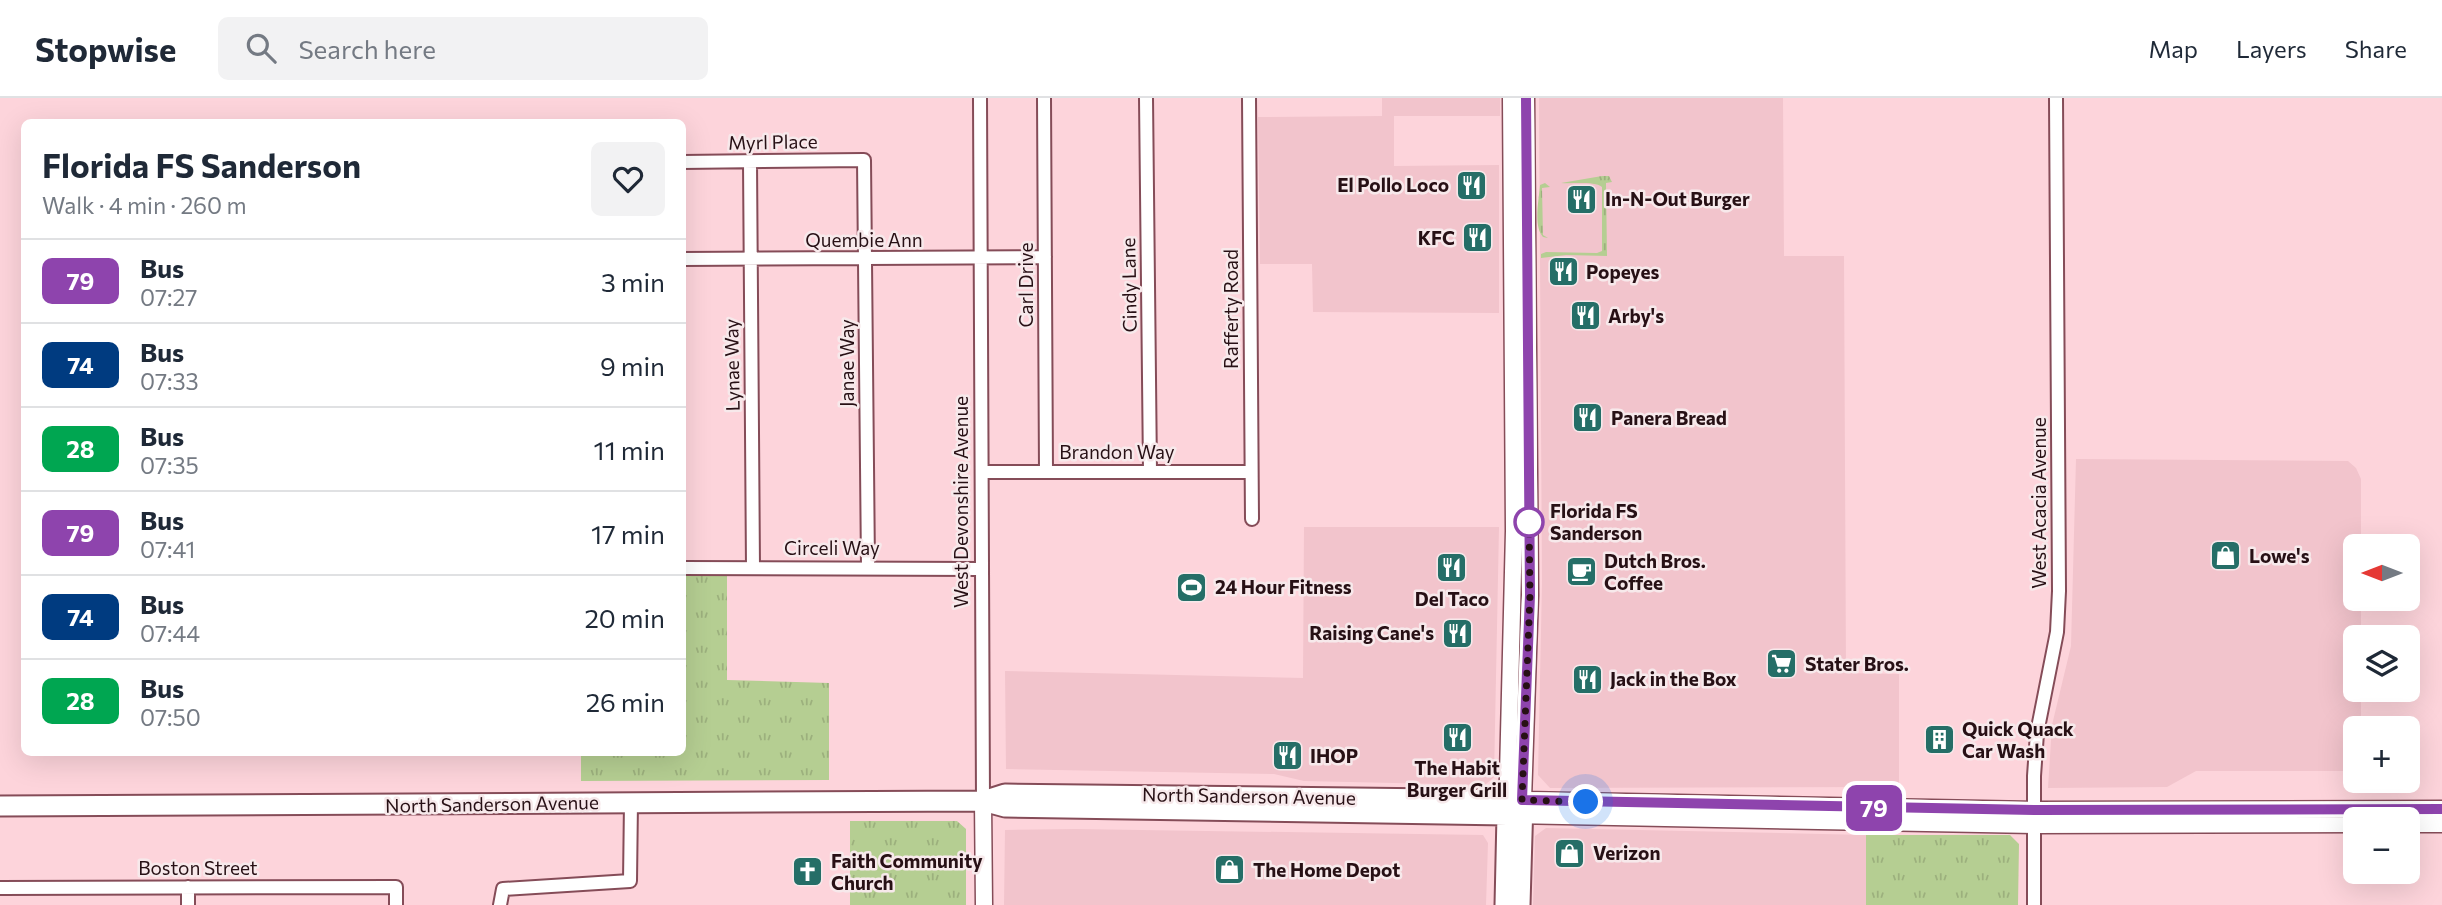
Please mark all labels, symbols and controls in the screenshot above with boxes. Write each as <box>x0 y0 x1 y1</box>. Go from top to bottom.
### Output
search box <box>218 17 708 80</box>
text: Stopwise <box>35 28 176 69</box>
icon: search <box>242 29 280 67</box>
text: Search here <box>298 33 436 64</box>
text: Map <box>2149 34 2198 63</box>
text: Layers <box>2236 34 2307 63</box>
text: Share <box>2345 34 2407 63</box>
street label: Myrl Place <box>728 129 818 154</box>
button: heart <box>591 142 665 216</box>
text: Florida FS Sanderson <box>42 144 361 185</box>
restaurant icon: El Pollo Loco <box>1455 168 1489 202</box>
place label: El Pollo Loco <box>1337 173 1449 196</box>
restaurant icon: In-N-Out Burger <box>1565 182 1599 216</box>
place label: In-N-Out Burger <box>1605 187 1750 210</box>
text: Walk · 4 min · 260 m <box>42 191 247 219</box>
restaurant icon: KFC <box>1461 221 1495 255</box>
place label: KFC <box>1418 226 1455 249</box>
street label: Quembie Ann <box>805 228 923 251</box>
street label: Cindy Lane <box>1116 237 1141 333</box>
street label: Carl Drive <box>1014 243 1037 327</box>
street label: Rafferty Road <box>1219 249 1242 369</box>
text: Bus <box>140 252 184 283</box>
restaurant icon: Popeyes <box>1546 255 1580 289</box>
place label: Popeyes <box>1586 260 1659 283</box>
text: 79 <box>67 266 94 295</box>
text: 3 min <box>601 266 665 297</box>
text: 07:27 <box>140 283 197 311</box>
restaurant icon: Arby's <box>1568 299 1602 333</box>
place label: Arby's <box>1608 304 1664 327</box>
street label: Lynae Way <box>719 318 744 411</box>
street label: Janae Way <box>835 319 858 407</box>
text: Bus <box>140 336 184 367</box>
text: 74 <box>67 350 94 379</box>
text: 9 min <box>600 350 665 381</box>
text: 07:33 <box>140 367 199 395</box>
street label: West Devonshire Avenue <box>949 396 972 608</box>
restaurant icon: Panera Bread <box>1571 401 1605 435</box>
place label: Panera Bread <box>1611 406 1727 429</box>
street label: West Acacia Avenue <box>2027 417 2050 589</box>
text: Bus <box>140 420 184 451</box>
text: 28 <box>66 434 95 463</box>
text: 11 min <box>594 434 665 465</box>
street label: Brandon Way <box>1059 440 1175 463</box>
text: 07:35 <box>140 451 199 479</box>
place label: Florida FS Sanderson <box>1550 499 1642 544</box>
text: Bus <box>140 504 184 535</box>
marker: Florida FS Sanderson <box>1514 507 1544 537</box>
text: 79 <box>67 518 94 547</box>
text: 17 min <box>591 518 665 549</box>
north arrow <box>2343 534 2420 611</box>
map controls <box>2343 534 2420 884</box>
text: 07:41 <box>140 535 195 563</box>
street label: Circeli Way <box>784 536 880 559</box>
shop icon: Lowe's <box>2209 539 2243 573</box>
place label: Lowe's <box>2249 544 2310 567</box>
place label: Dutch Bros. Coffee <box>1604 549 1706 594</box>
restaurant icon: Del Taco <box>1435 551 1469 585</box>
cafe icon: Dutch Bros. Coffee <box>1564 555 1598 589</box>
sports icon: 24 Hour Fitness <box>1175 570 1209 604</box>
place label: 24 Hour Fitness <box>1215 575 1352 598</box>
place label: Del Taco <box>1415 587 1489 610</box>
text: Bus <box>140 588 184 619</box>
text: 74 <box>67 602 94 631</box>
text: 20 min <box>584 602 665 633</box>
restaurant icon: Raising Cane's <box>1440 616 1474 650</box>
text: 07:44 <box>140 619 200 647</box>
place label: Raising Cane's <box>1309 621 1434 644</box>
button: layers <box>2343 625 2420 702</box>
supermarket icon: Stater Bros. <box>1765 647 1799 681</box>
place label: Stater Bros. <box>1805 652 1909 675</box>
restaurant icon: Jack in the Box <box>1570 662 1604 696</box>
place label: Jack in the Box <box>1610 667 1737 690</box>
text: Bus <box>140 672 184 703</box>
text: 28 <box>66 686 95 715</box>
text: 26 min <box>586 686 665 717</box>
text: 07:50 <box>140 703 201 731</box>
button: + <box>2343 716 2420 793</box>
place label: Quick Quack Car Wash <box>1962 717 2074 762</box>
restaurant icon: The Habit Burger Grill <box>1440 720 1474 754</box>
building icon: Quick Quack Car Wash <box>1922 723 1956 757</box>
restaurant icon: IHOP <box>1270 739 1304 773</box>
place label: IHOP <box>1310 744 1358 767</box>
place label: The Habit Burger Grill <box>1407 756 1507 801</box>
street label: North Sanderson Avenue <box>1142 782 1356 809</box>
your location <box>1568 784 1603 819</box>
line badge: 79 <box>1842 785 1906 831</box>
street label: North Sanderson Avenue <box>385 790 599 817</box>
text: 79 <box>1860 793 1888 822</box>
button: − <box>2343 807 2420 884</box>
shop icon: Verizon <box>1553 836 1587 870</box>
place label: Verizon <box>1593 841 1660 864</box>
place label: Faith Community Church <box>831 849 983 894</box>
shop icon: The Home Depot <box>1213 853 1247 887</box>
church icon: Faith Community Church <box>791 855 825 889</box>
street label: Boston Street <box>138 856 258 879</box>
place label: The Home Depot <box>1253 858 1400 881</box>

